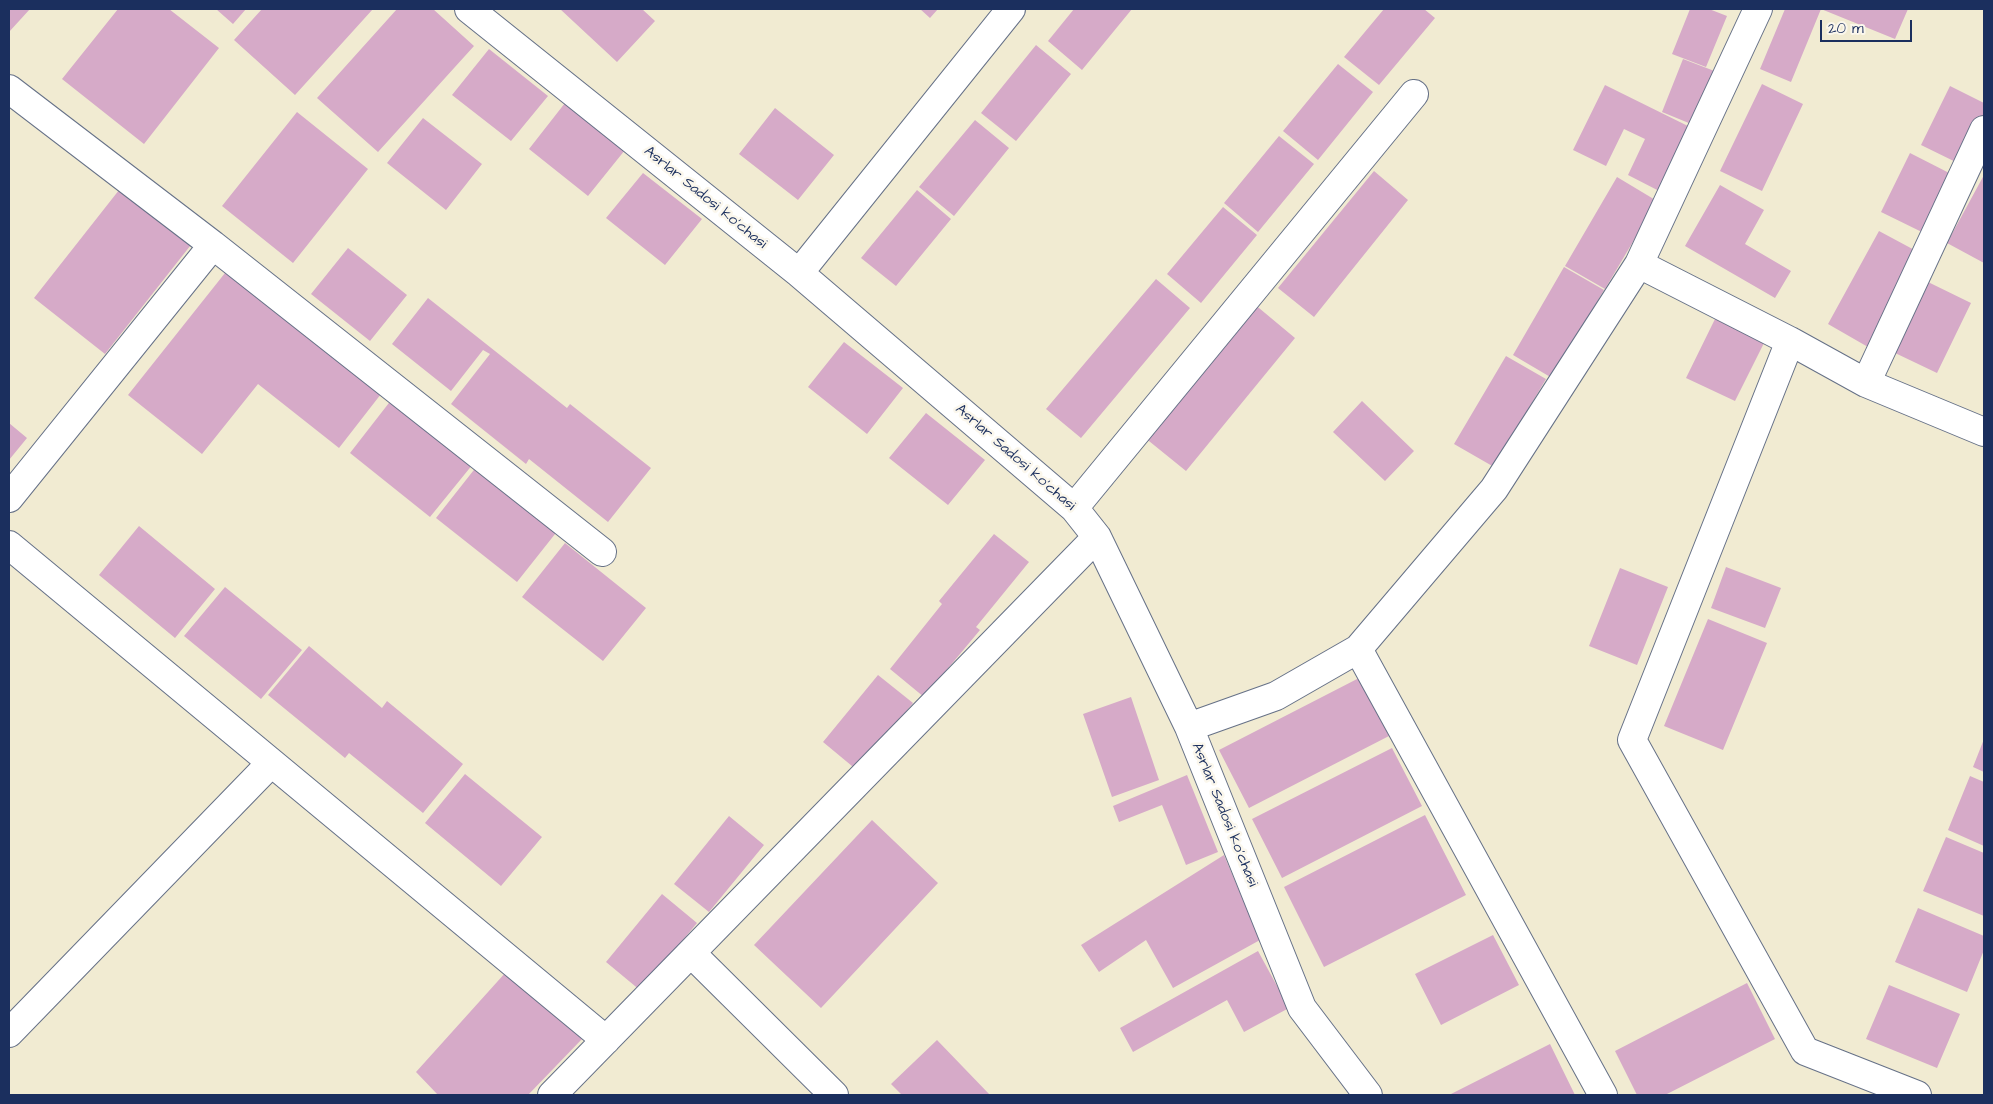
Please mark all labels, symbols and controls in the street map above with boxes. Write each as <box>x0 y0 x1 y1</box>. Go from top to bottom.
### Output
scale bar <box>1823 10 1916 42</box>
text: 20 m <box>1828 18 1864 39</box>
street label: Asrlar Sadosi ko'chasi <box>640 143 770 253</box>
street label: Asrlar Sadosi ko'chasi <box>951 401 1079 515</box>
street label: Asrlar Sadosi ko'chasi <box>1187 741 1261 889</box>

